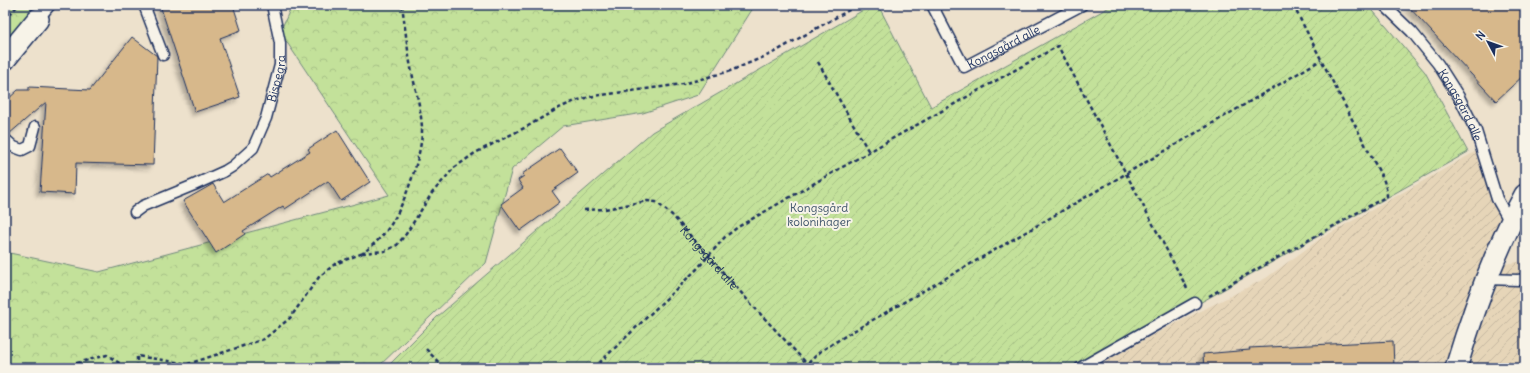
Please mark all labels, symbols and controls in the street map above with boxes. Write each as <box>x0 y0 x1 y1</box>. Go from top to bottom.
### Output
street label: Kongsgård alle <box>964 21 1042 72</box>
north arrow <box>1468 22 1508 62</box>
text: N <box>1473 28 1488 43</box>
street label: Bispegra <box>263 55 288 104</box>
street label: Kongsgård alle <box>1435 66 1486 143</box>
park label: Kongsgård kolonihager <box>787 200 851 229</box>
street label: Kongsgård alle <box>677 222 742 292</box>

